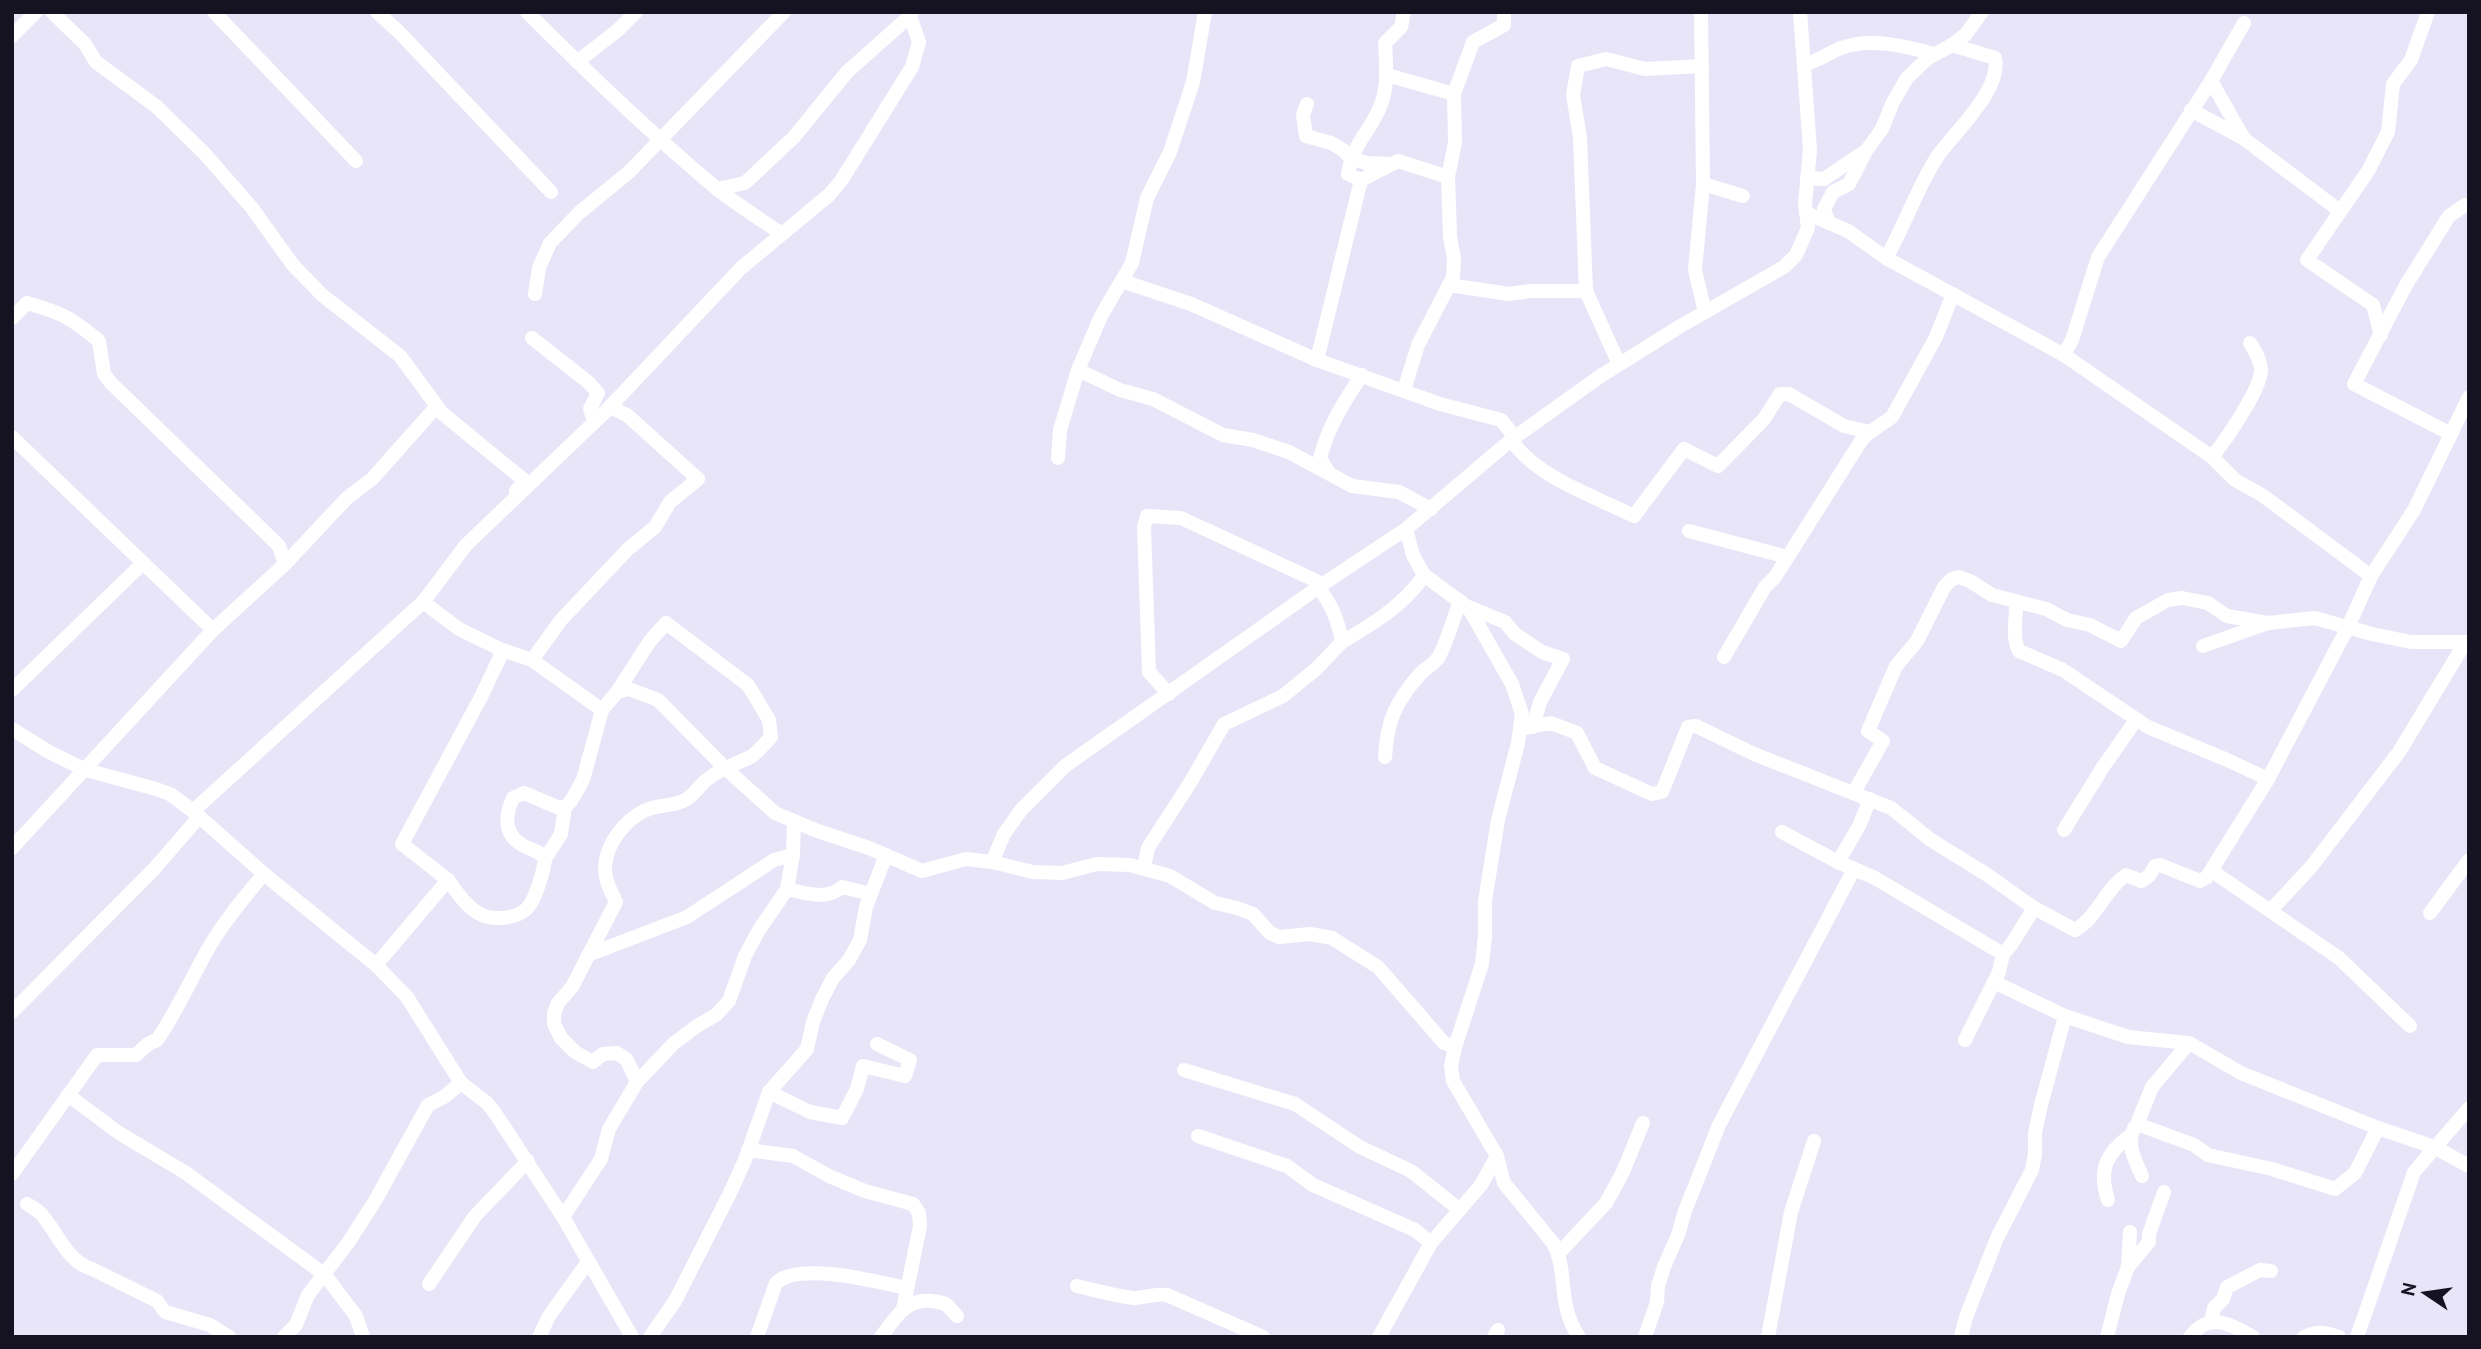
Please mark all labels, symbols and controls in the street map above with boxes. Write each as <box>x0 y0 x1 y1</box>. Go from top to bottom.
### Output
north arrow <box>2390 1258 2460 1328</box>
text: N <box>2395 1280 2422 1298</box>

